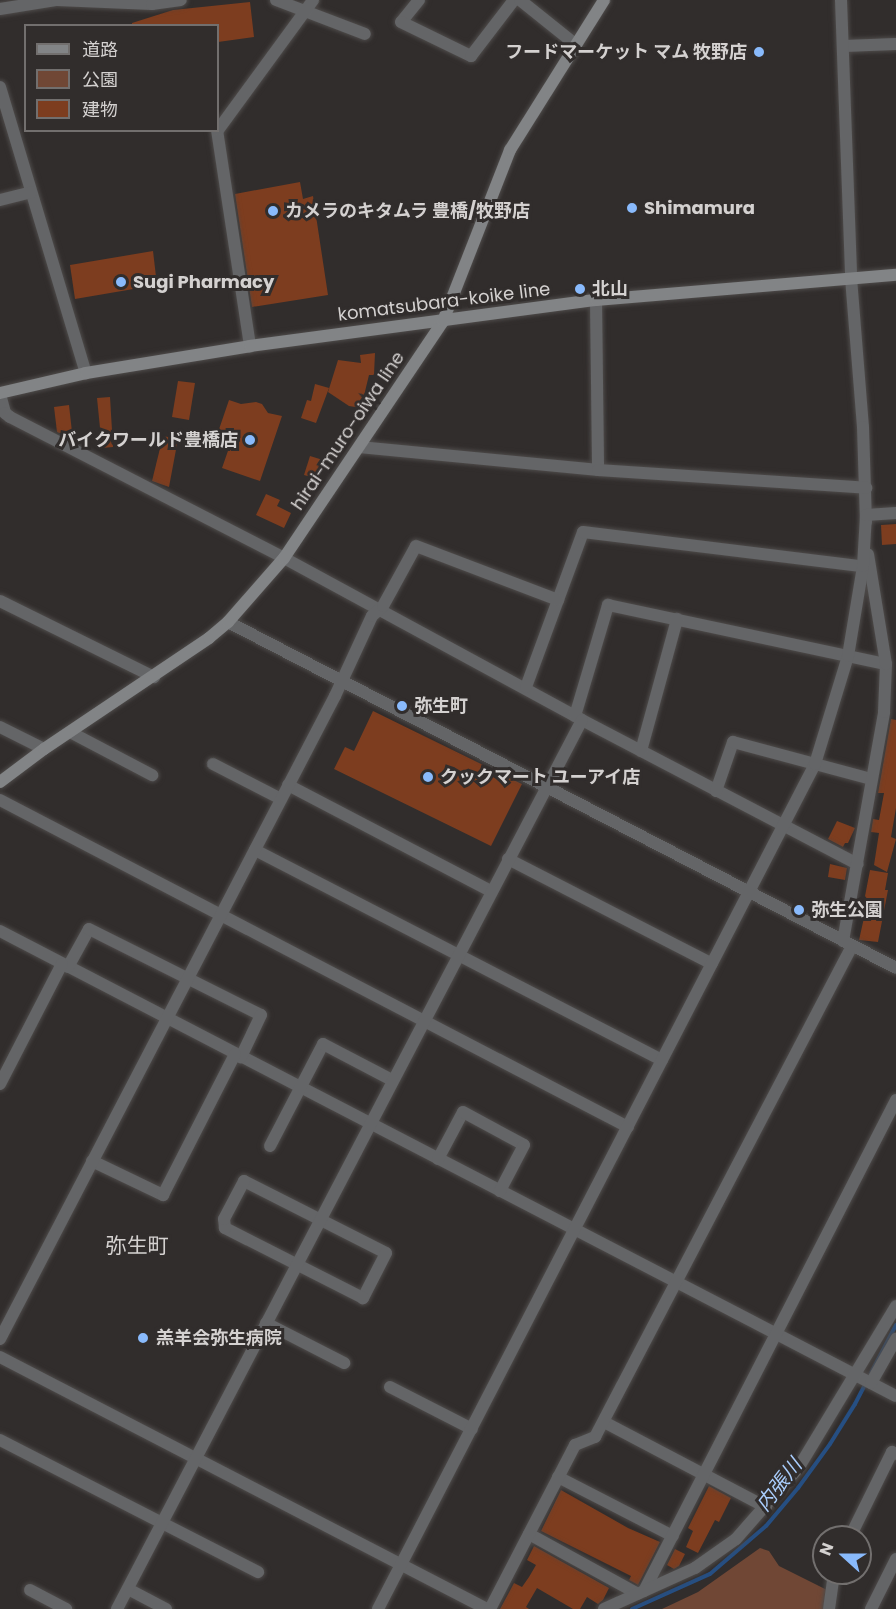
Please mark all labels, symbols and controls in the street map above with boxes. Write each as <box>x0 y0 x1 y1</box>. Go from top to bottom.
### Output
legend <box>24 24 219 132</box>
text: 道路 <box>82 37 118 62</box>
place label: フードマーケット マム 牧野店 <box>505 41 747 63</box>
marker: フードマーケット マム 牧野店 <box>752 45 766 59</box>
text: 公園 <box>82 67 118 92</box>
text: 建物 <box>82 97 118 122</box>
place label: Shimamura <box>644 197 755 219</box>
place label: カメラのキタムラ 豊橋/牧野店 <box>285 200 531 222</box>
marker: Shimamura <box>625 201 639 215</box>
marker: カメラのキタムラ 豊橋/牧野店 <box>266 204 280 218</box>
place label: Sugi Pharmacy <box>133 271 274 293</box>
marker: Sugi Pharmacy <box>114 275 128 289</box>
street label: komatsubara-koike line <box>336 278 552 326</box>
place label: 北山 <box>592 278 628 300</box>
marker: 北山 <box>573 282 587 296</box>
street label: hirai-muro-oiwa line <box>287 348 409 514</box>
place label: バイクワールド豊橋店 <box>58 429 238 451</box>
marker: バイクワールド豊橋店 <box>243 433 257 447</box>
place label: 弥生町 <box>414 695 468 717</box>
marker: 弥生町 <box>395 699 409 713</box>
place label: クックマート ユーアイ店 <box>440 766 642 788</box>
marker: クックマート ユーアイ店 <box>421 770 435 784</box>
place label: 弥生公園 <box>811 899 883 921</box>
marker: 弥生公園 <box>792 903 806 917</box>
district label: 弥生町 <box>106 1233 168 1259</box>
place label: 羔羊会弥生病院 <box>156 1327 282 1349</box>
marker: 羔羊会弥生病院 <box>134 1329 152 1347</box>
water label: 内張川 <box>751 1454 807 1516</box>
north arrow <box>812 1525 872 1585</box>
text: N <box>814 1539 839 1559</box>

